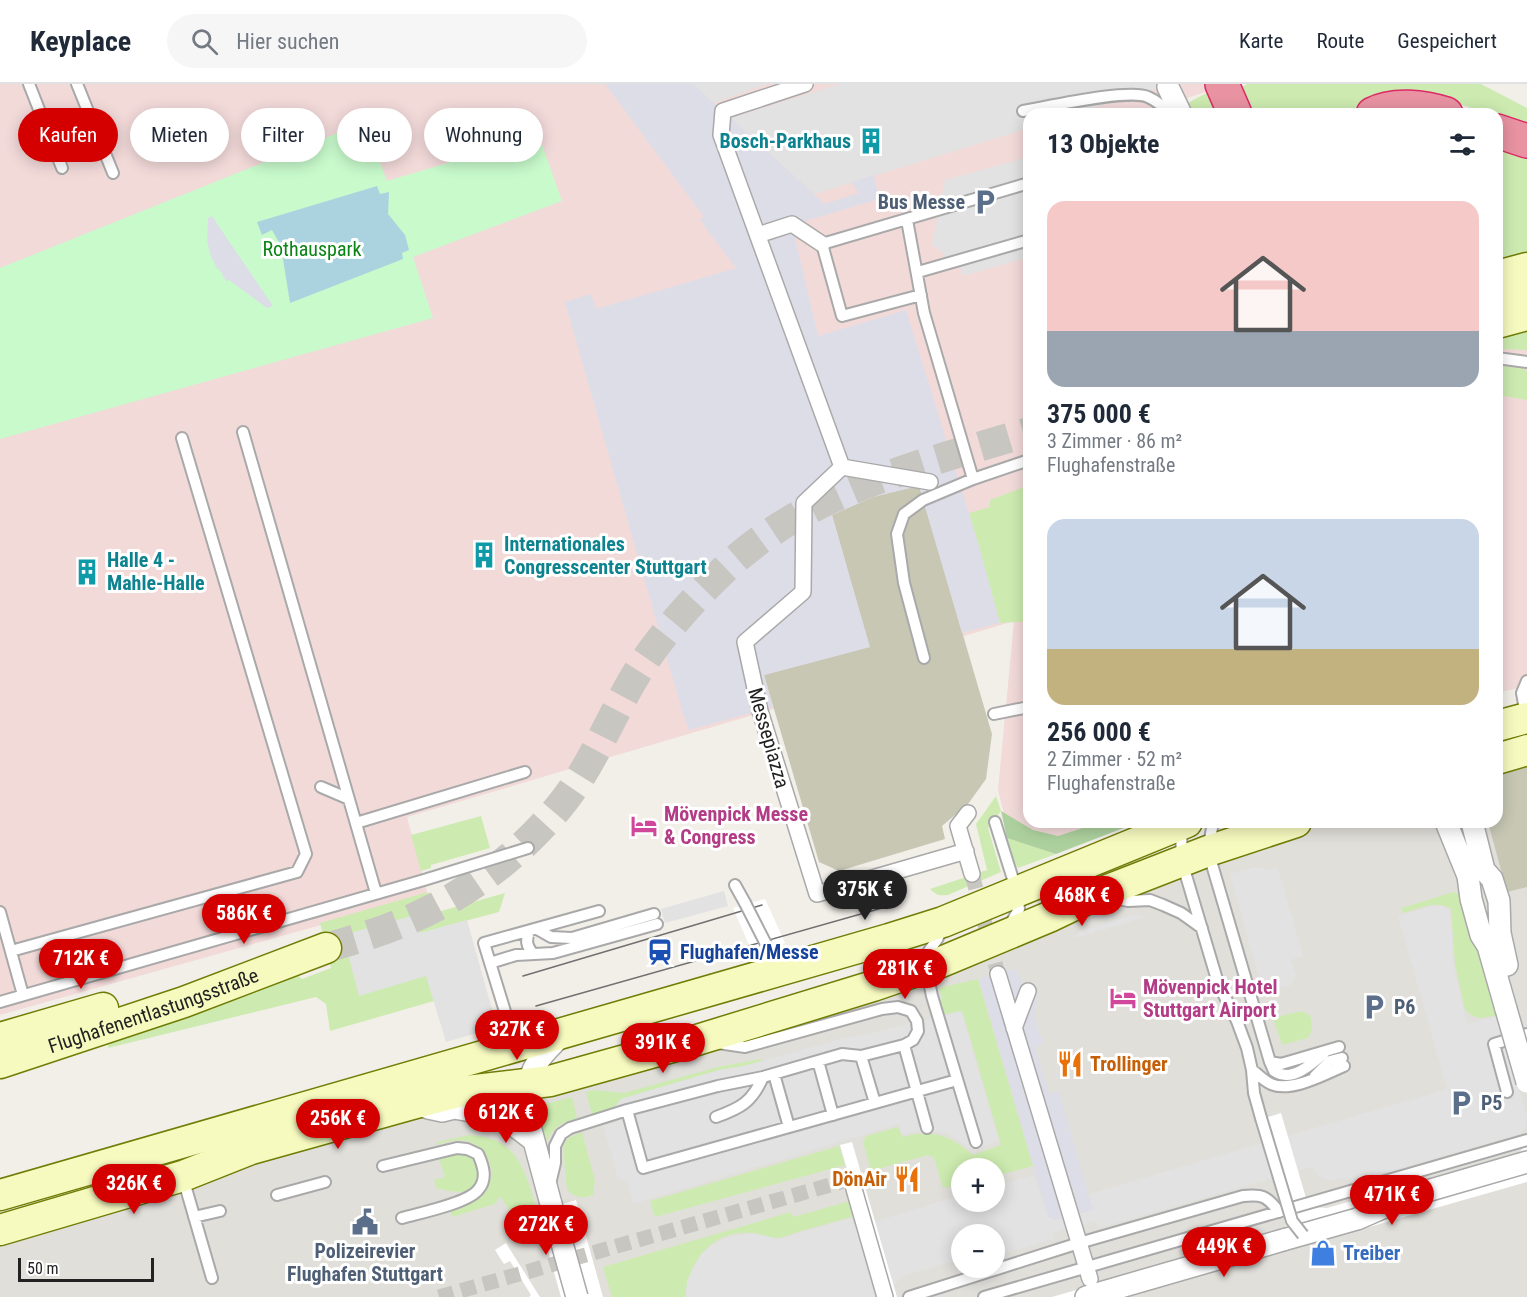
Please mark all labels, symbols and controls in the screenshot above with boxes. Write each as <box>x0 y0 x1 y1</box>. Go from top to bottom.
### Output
search box <box>167 14 587 68</box>
text: Keyplace <box>30 25 131 58</box>
icon: search <box>188 25 221 58</box>
text: Hier suchen <box>236 29 339 54</box>
text: Karte <box>1239 29 1283 53</box>
text: Route <box>1316 29 1364 53</box>
text: Gespeichert <box>1397 29 1497 53</box>
chip: Kaufen <box>18 108 118 162</box>
chip: Mieten <box>130 108 229 162</box>
chip: Filter <box>241 108 325 162</box>
chip: Neu <box>337 108 412 162</box>
chip: Wohnung <box>424 108 543 162</box>
building icon: Bosch-Parkhaus <box>856 126 886 156</box>
icon: filters <box>1446 128 1479 161</box>
place label: Bosch-Parkhaus <box>719 129 851 153</box>
text: 13 Objekte <box>1047 129 1160 159</box>
parking icon: Bus Messe <box>970 187 1000 217</box>
place label: Bus Messe <box>878 190 965 214</box>
park label: Rothauspark <box>262 237 362 261</box>
icon: home <box>1209 240 1317 348</box>
text: 375 000 € <box>1047 399 1151 429</box>
text: 3 Zimmer · 86 m² <box>1047 429 1182 453</box>
text: Flughafenstraße <box>1047 453 1175 477</box>
place label: Internationales Congresscenter Stuttgart <box>504 532 707 579</box>
building icon: Internationales Congresscenter Stuttgart <box>469 540 499 570</box>
place label: Halle 4 - Mahle-Halle <box>107 548 205 595</box>
building icon: Halle 4 - Mahle-Halle <box>72 557 102 587</box>
icon: home <box>1209 558 1317 666</box>
street label: Messepiazza <box>743 685 795 791</box>
text: 256 000 € <box>1047 717 1151 747</box>
text: 2 Zimmer · 52 m² <box>1047 747 1182 771</box>
text: Flughafenstraße <box>1047 771 1175 795</box>
place label: Mövenpick Messe & Congress <box>664 802 808 849</box>
hotel icon: Mövenpick Messe & Congress <box>629 811 659 841</box>
pin: 375K € <box>816 870 914 921</box>
pin: 468K € <box>1033 876 1131 927</box>
text: 375K € <box>837 877 893 901</box>
text: 468K € <box>1054 883 1110 907</box>
pin: 586K € <box>195 894 293 945</box>
text: 586K € <box>216 901 272 925</box>
station icon: Flughafen/Messe <box>645 937 675 967</box>
pin: 712K € <box>32 939 130 990</box>
place label: Flughafen/Messe <box>680 940 819 964</box>
text: 712K € <box>53 946 109 970</box>
pin: 281K € <box>856 949 954 1000</box>
text: 281K € <box>877 956 933 980</box>
street label: Flughafenentlastungsstraße <box>45 963 262 1058</box>
place label: Mövenpick Hotel Stuttgart Airport <box>1143 975 1278 1022</box>
hotel icon: Mövenpick Hotel Stuttgart Airport <box>1108 983 1138 1013</box>
parking icon: P6 <box>1359 992 1389 1022</box>
place label: P6 <box>1394 995 1415 1019</box>
pin: 327K € <box>468 1010 566 1061</box>
text: 327K € <box>489 1017 545 1041</box>
pin: 391K € <box>614 1023 712 1074</box>
text: 391K € <box>635 1030 691 1054</box>
restaurant icon: Trollinger <box>1055 1049 1085 1079</box>
place label: Trollinger <box>1090 1052 1168 1076</box>
parking icon: P5 <box>1446 1088 1476 1118</box>
place label: P5 <box>1481 1091 1502 1115</box>
pin: 612K € <box>457 1093 555 1144</box>
pin: 256K € <box>289 1099 387 1150</box>
text: 612K € <box>478 1100 534 1124</box>
text: 256K € <box>310 1106 366 1130</box>
map controls <box>951 1158 1005 1278</box>
button: + <box>951 1158 1005 1212</box>
pin: 326K € <box>85 1164 183 1215</box>
restaurant icon: DönAir <box>892 1164 922 1194</box>
place label: DönAir <box>832 1167 887 1191</box>
text: 326K € <box>106 1171 162 1195</box>
pin: 471K € <box>1343 1175 1441 1226</box>
text: 471K € <box>1364 1182 1420 1206</box>
pin: 272K € <box>497 1205 595 1256</box>
public building icon: Polizeirevier Flughafen Stuttgart <box>350 1207 380 1237</box>
text: 272K € <box>518 1212 574 1236</box>
button: − <box>951 1224 1005 1278</box>
pin: 449K € <box>1175 1227 1273 1278</box>
text: 449K € <box>1196 1234 1252 1258</box>
shop icon: Treiber <box>1308 1238 1338 1268</box>
place label: Polizeirevier Flughafen Stuttgart <box>287 1239 443 1286</box>
place label: Treiber <box>1343 1241 1401 1265</box>
scale bar <box>18 1255 154 1282</box>
text: 50 m <box>27 1259 59 1278</box>

